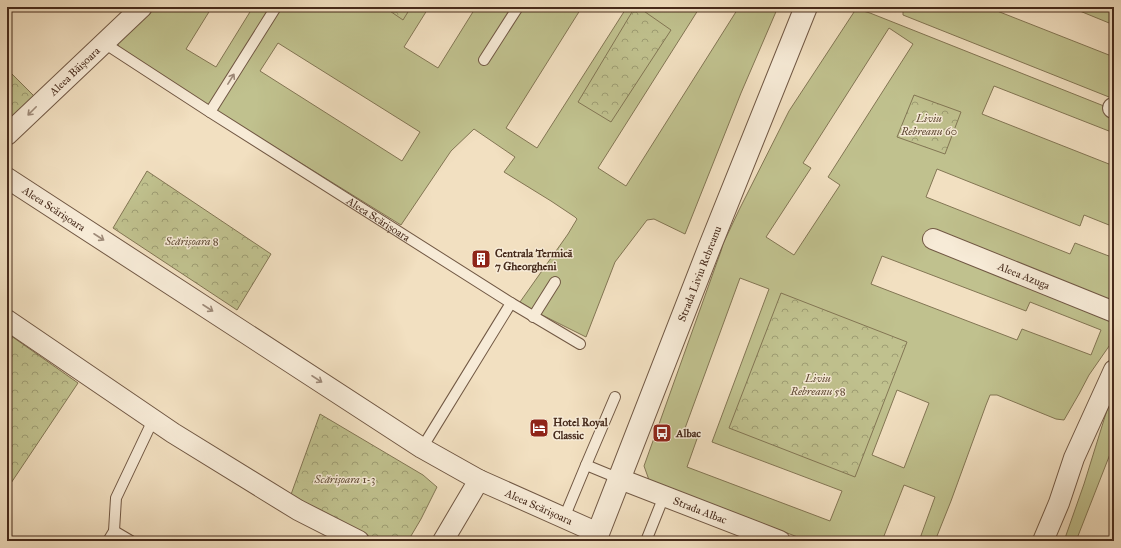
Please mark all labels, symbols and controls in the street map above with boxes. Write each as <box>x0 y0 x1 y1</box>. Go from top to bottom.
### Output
street label: Aleea Băișoara <box>46 44 103 99</box>
one-way arrow <box>227 73 235 85</box>
one-way arrow <box>27 106 37 116</box>
park label: Liviu Rebreanu 60 <box>900 112 957 138</box>
street label: Aleea Scărișoara <box>19 183 88 234</box>
street label: Aleea Scărișoara <box>343 194 413 244</box>
street label: Strada Liviu Rebreanu <box>675 224 724 324</box>
one-way arrow <box>93 233 104 241</box>
park label: Scărișoara 8 <box>164 235 219 248</box>
place label: Centrala Termică 7 Gheorgheni <box>495 247 573 273</box>
building icon: Centrala Termică 7 Gheorgheni <box>470 248 492 270</box>
street label: Aleea Azuga <box>995 259 1052 293</box>
one-way arrow <box>202 304 213 312</box>
park label: Liviu Rebreanu 58 <box>789 372 846 398</box>
one-way arrow <box>311 375 322 383</box>
place label: Hotel Royal Classic <box>553 416 609 442</box>
hotel icon: Hotel Royal Classic <box>528 417 550 439</box>
bus stop icon: Albac <box>651 422 673 444</box>
place label: Albac <box>675 427 701 440</box>
park label: Scărișoara 1-3 <box>314 473 375 486</box>
street label: Aleea Scărișoara <box>502 486 575 528</box>
street label: Strada Albac <box>671 494 729 527</box>

